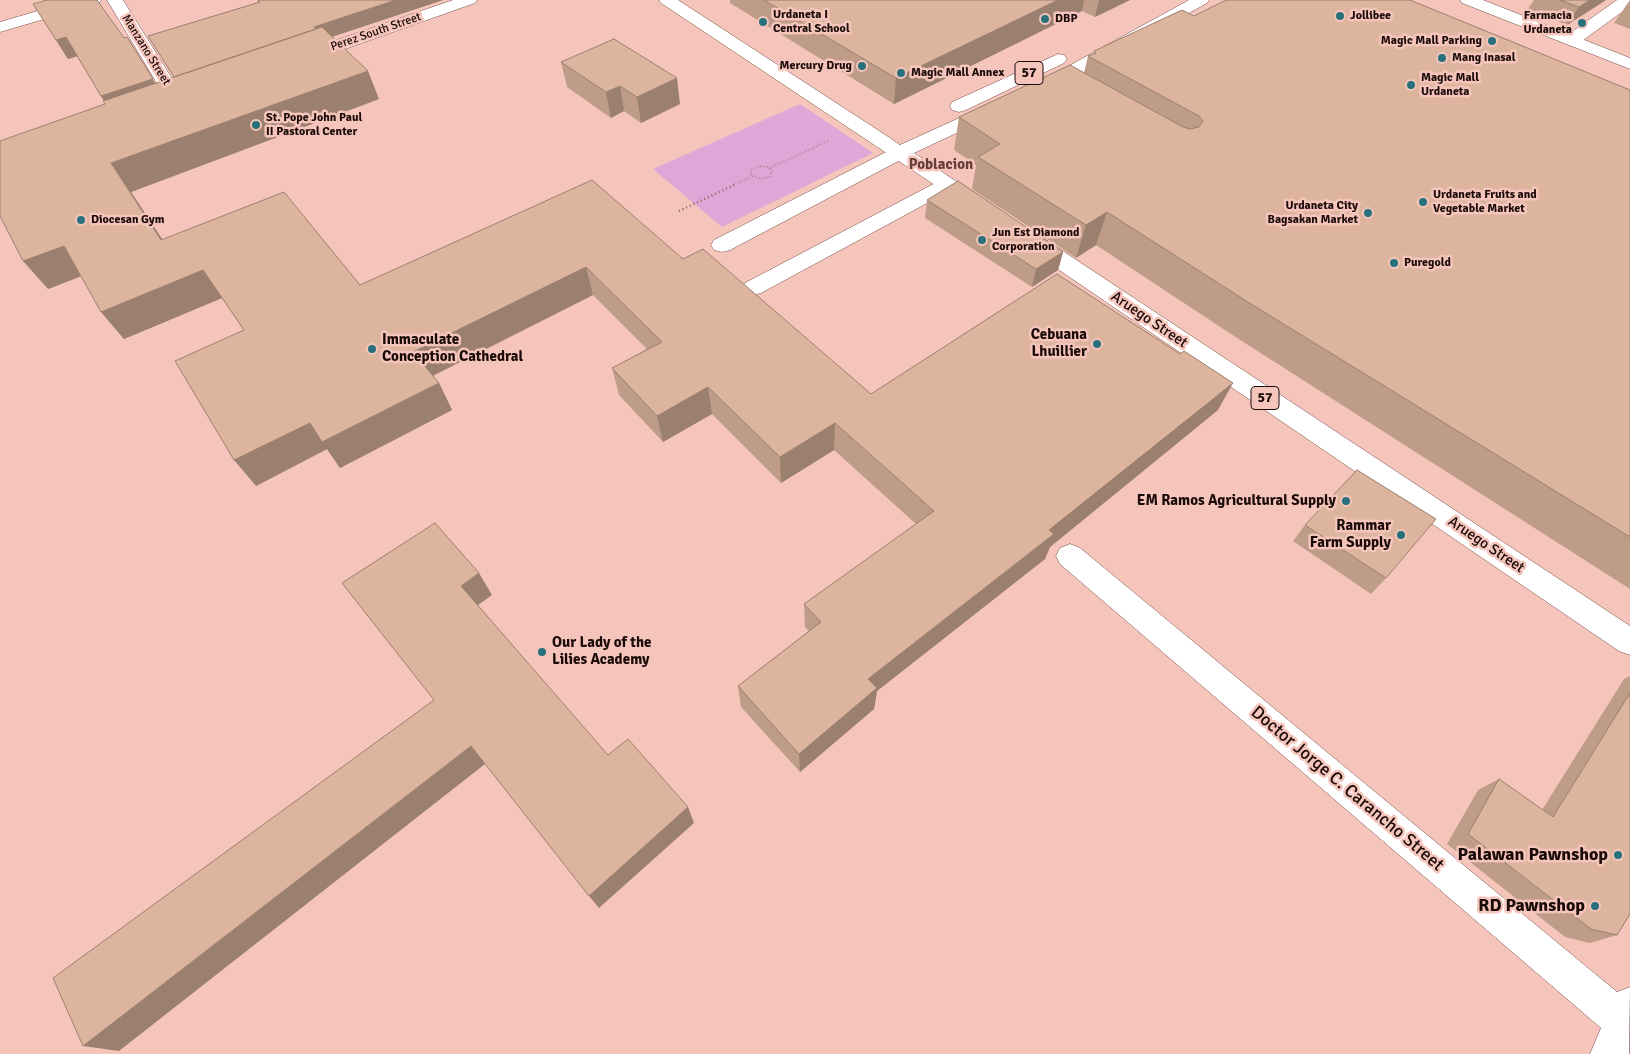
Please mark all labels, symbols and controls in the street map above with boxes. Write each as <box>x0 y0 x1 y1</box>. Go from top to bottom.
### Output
place label: Urdaneta I Central School <box>773 8 850 36</box>
place label: Jollibee <box>1350 9 1391 23</box>
place label: Farmacia Urdaneta <box>1524 9 1572 37</box>
street label: Perez South Street <box>329 10 423 54</box>
marker: Jollibee <box>1334 10 1346 22</box>
street label: Manzano Street <box>119 12 173 88</box>
place label: DBP <box>1055 12 1077 26</box>
marker: DBP <box>1039 13 1051 25</box>
marker: Urdaneta I Central School <box>757 16 769 28</box>
marker: Farmacia Urdaneta <box>1576 17 1588 29</box>
place label: Magic Mall Parking <box>1381 34 1482 48</box>
marker: Magic Mall Parking <box>1486 35 1498 47</box>
place label: Mang Inasal <box>1452 51 1516 65</box>
marker: Mang Inasal <box>1436 52 1448 64</box>
place label: Mercury Drug <box>780 59 852 73</box>
marker: Mercury Drug <box>856 60 868 72</box>
road number: 57 <box>1015 62 1043 84</box>
place label: Magic Mall Annex <box>911 66 1004 80</box>
marker: Magic Mall Annex <box>895 67 907 79</box>
place label: Magic Mall Urdaneta <box>1421 71 1479 99</box>
marker: Magic Mall Urdaneta <box>1405 79 1417 91</box>
place label: St. Pope John Paul II Pastoral Center <box>266 111 362 139</box>
marker: St. Pope John Paul II Pastoral Center <box>250 119 262 131</box>
district label: Poblacion <box>909 156 973 174</box>
place label: Urdaneta Fruits and Vegetable Market <box>1433 188 1537 216</box>
marker: Urdaneta Fruits and Vegetable Market <box>1417 196 1429 208</box>
place label: Urdaneta City Bagsakan Market <box>1268 199 1358 227</box>
marker: Urdaneta City Bagsakan Market <box>1362 207 1374 219</box>
place label: Diocesan Gym <box>91 213 165 227</box>
marker: Diocesan Gym <box>75 214 87 226</box>
place label: Jun Est Diamond Corporation <box>992 226 1080 254</box>
marker: Jun Est Diamond Corporation <box>976 234 988 246</box>
place label: Puregold <box>1404 256 1451 270</box>
marker: Puregold <box>1388 257 1400 269</box>
street label: Aruego Street <box>1107 288 1191 352</box>
place label: Cebuana Lhuillier <box>1031 326 1087 361</box>
place label: Immaculate Conception Cathedral <box>382 331 523 366</box>
marker: Cebuana Lhuillier <box>1091 338 1103 350</box>
marker: Immaculate Conception Cathedral <box>366 343 378 355</box>
road number: 57 <box>1251 386 1279 409</box>
place label: EM Ramos Agricultural Supply <box>1137 492 1336 510</box>
marker: EM Ramos Agricultural Supply <box>1340 495 1352 507</box>
street label: Aruego Street <box>1444 513 1528 577</box>
place label: Rammar Farm Supply <box>1310 517 1391 552</box>
marker: Rammar Farm Supply <box>1395 529 1407 541</box>
place label: Our Lady of the Lilies Academy <box>552 634 652 669</box>
marker: Our Lady of the Lilies Academy <box>536 646 548 658</box>
street label: Doctor Jorge C. Carancho Street <box>1246 702 1448 876</box>
place label: Palawan Pawnshop <box>1458 844 1608 866</box>
marker: Palawan Pawnshop <box>1612 849 1624 861</box>
place label: RD Pawnshop <box>1478 895 1585 917</box>
marker: RD Pawnshop <box>1589 900 1601 912</box>

